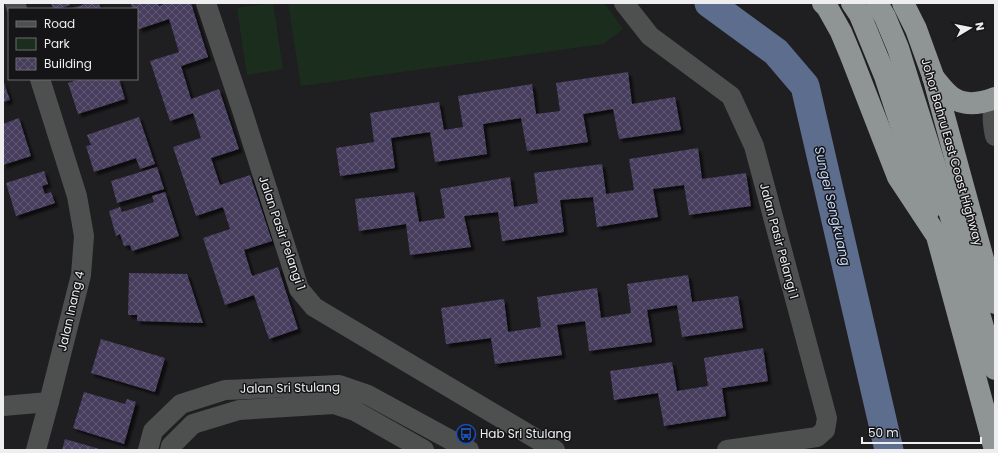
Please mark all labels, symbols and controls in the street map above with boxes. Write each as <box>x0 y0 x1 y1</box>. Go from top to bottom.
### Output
legend <box>8 8 138 80</box>
north arrow <box>950 8 990 48</box>
text: Road <box>44 15 75 32</box>
text: N <box>971 21 988 32</box>
text: Park <box>44 35 71 52</box>
text: Building <box>44 55 92 72</box>
street label: Johor Bahru East Coast Highway <box>918 56 988 248</box>
water label: Sungei Sengkuang <box>810 145 856 268</box>
street label: Jalan Pasir Pelangi 1 <box>255 174 310 292</box>
street label: Jalan Pasir Pelangi 1 <box>756 181 803 301</box>
street label: Jalan Inang 4 <box>53 269 88 353</box>
street label: Jalan Sri Stulang <box>240 378 340 397</box>
scale bar <box>862 419 981 445</box>
bus stop icon: Hab Sri Stulang <box>455 423 477 445</box>
text: 50 m <box>868 424 899 441</box>
place label: Hab Sri Stulang <box>480 425 571 442</box>

